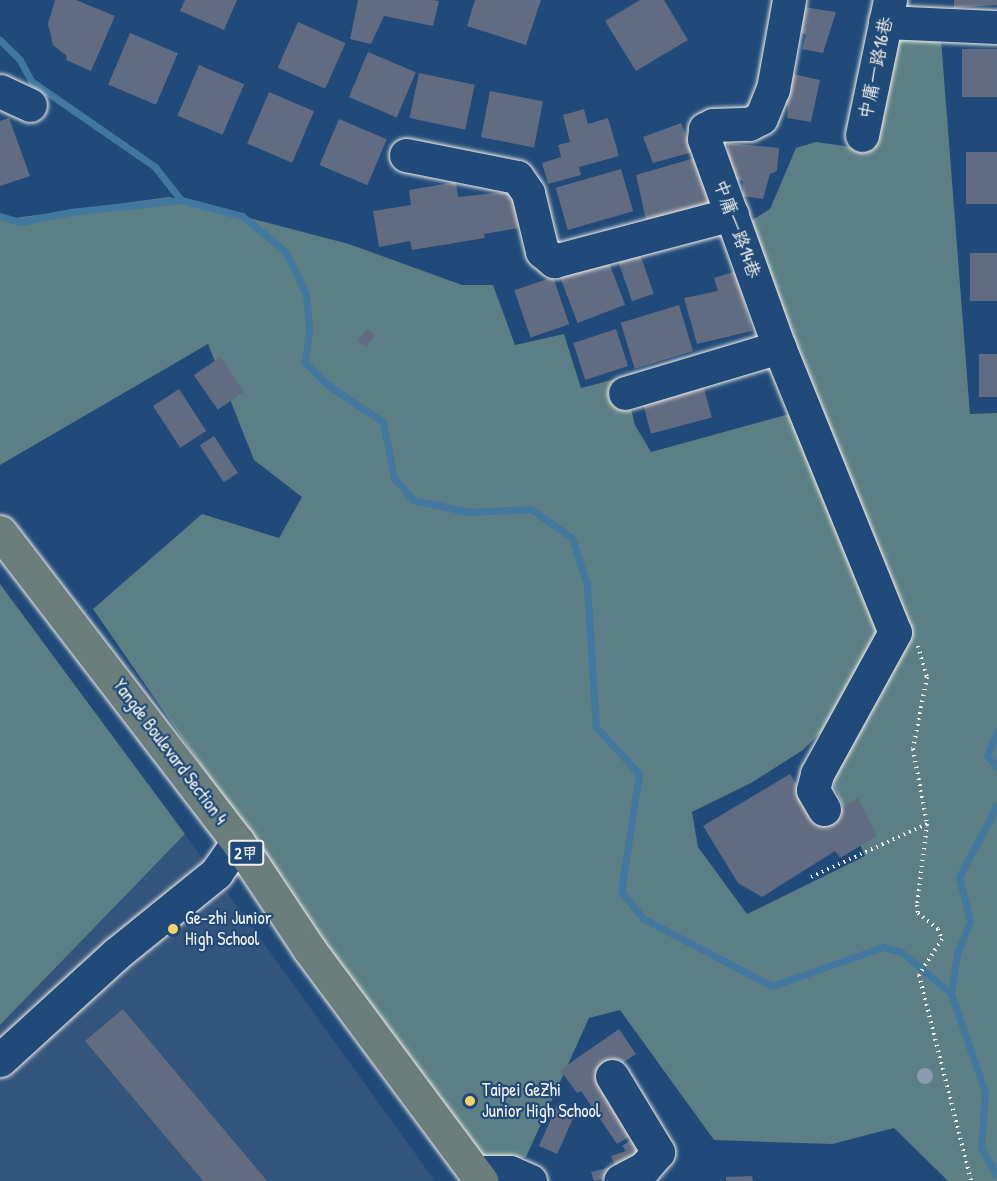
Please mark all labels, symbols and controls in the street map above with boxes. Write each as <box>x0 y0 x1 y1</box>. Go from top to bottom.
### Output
street label: 中庸一路16巷 <box>855 15 897 121</box>
street label: 中庸一路14巷 <box>709 177 765 281</box>
street label: Yangde Boulevard Section 4 <box>108 675 232 829</box>
road number: 2甲 <box>228 840 264 866</box>
place label: Ge-zhi Junior High School <box>185 908 272 950</box>
marker: Ge-zhi Junior High School <box>166 922 180 936</box>
place label: Taipei GeZhi Junior High School <box>482 1080 601 1122</box>
marker: Taipei GeZhi Junior High School <box>463 1094 477 1108</box>

